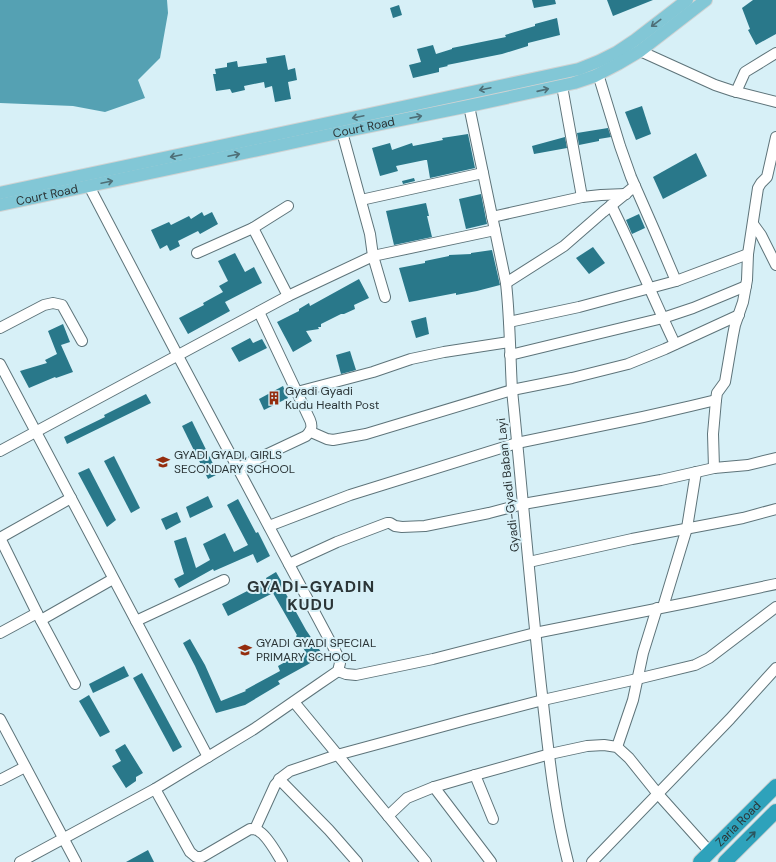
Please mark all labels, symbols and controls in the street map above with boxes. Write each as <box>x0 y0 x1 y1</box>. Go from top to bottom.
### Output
one-way arrow <box>650 19 661 28</box>
one-way arrow <box>536 85 549 93</box>
one-way arrow <box>479 86 492 94</box>
street label: Court Road <box>331 113 396 142</box>
one-way arrow <box>352 113 365 121</box>
one-way arrow <box>409 113 422 121</box>
one-way arrow <box>227 151 240 159</box>
one-way arrow <box>170 152 183 160</box>
one-way arrow <box>100 177 113 185</box>
street label: Court Road <box>14 181 79 209</box>
place label: Gyadi Gyadi Kudu Health Post <box>285 383 380 413</box>
building icon: Gyadi Gyadi Kudu Health Post <box>266 390 282 406</box>
street label: Gyadi-Gyadi Baban Layi <box>493 417 523 553</box>
place label: GYADI GYADI, GIRLS SECONDARY SCHOOL <box>174 447 295 477</box>
school or university icon: GYADI GYADI, GIRLS SECONDARY SCHOOL <box>155 454 171 470</box>
district label: GYADI-GYADIN KUDU <box>247 576 375 615</box>
place label: GYADI GYADI SPECIAL PRIMARY SCHOOL <box>256 635 376 665</box>
school or university icon: GYADI GYADI SPECIAL PRIMARY SCHOOL <box>237 642 253 658</box>
street label: Zaria Road <box>712 798 764 850</box>
one-way arrow <box>746 831 756 841</box>

